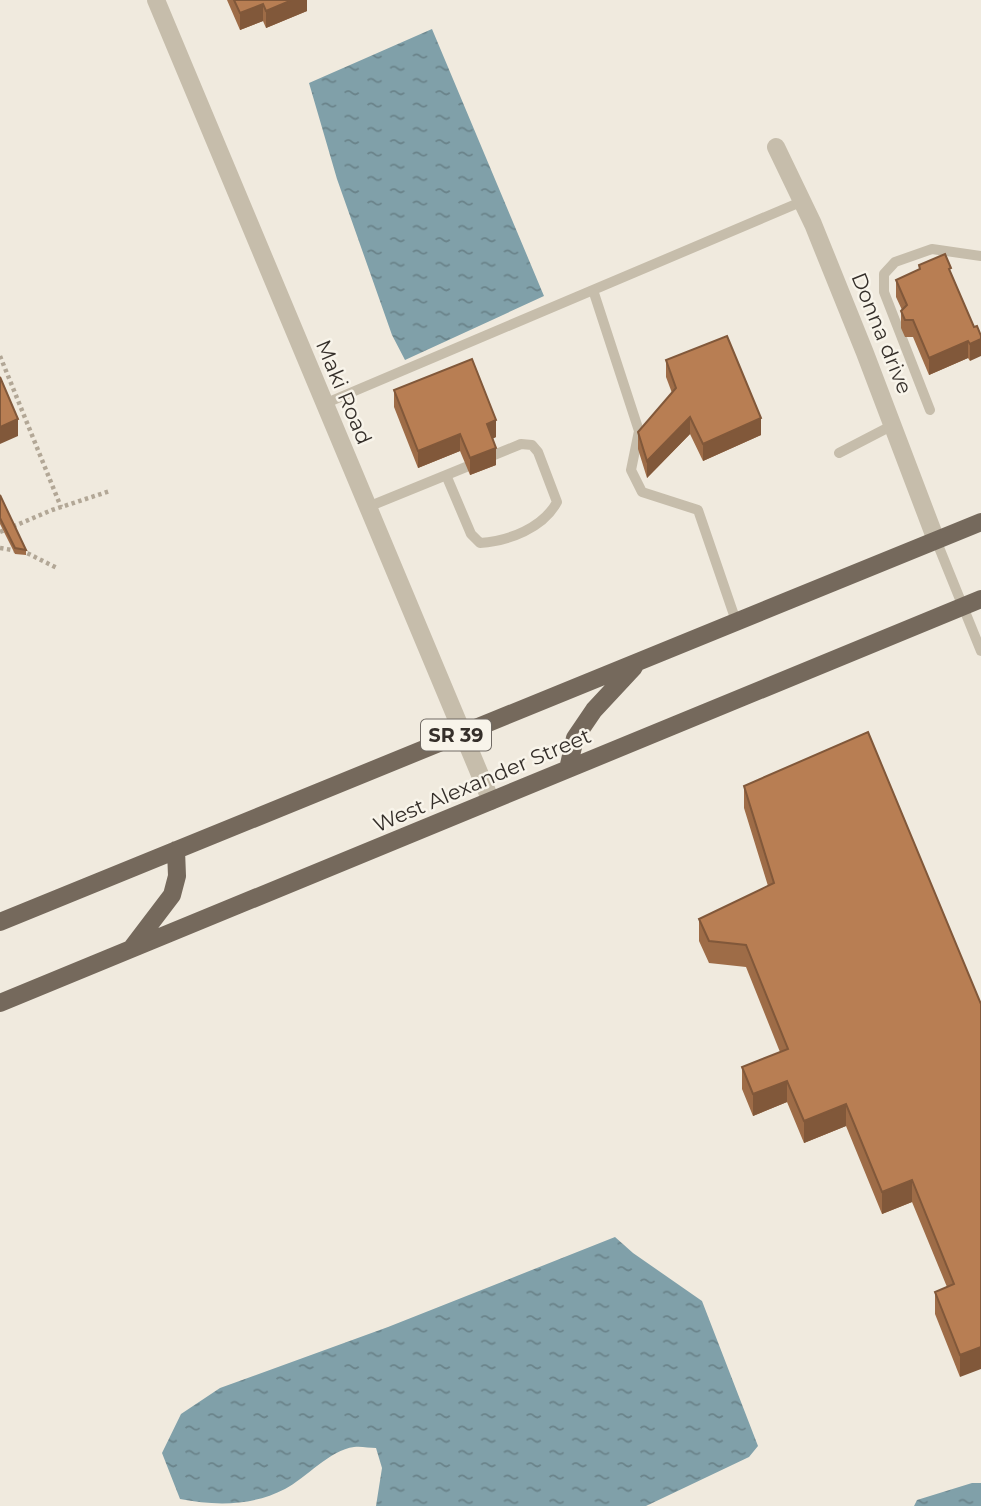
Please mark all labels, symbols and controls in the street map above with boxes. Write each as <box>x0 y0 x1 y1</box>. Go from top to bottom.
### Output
street label: Donna drive <box>846 269 918 397</box>
street label: Maki Road <box>311 336 377 448</box>
road number: SR 39 <box>421 720 491 750</box>
street label: West Alexander Street <box>369 723 595 837</box>

